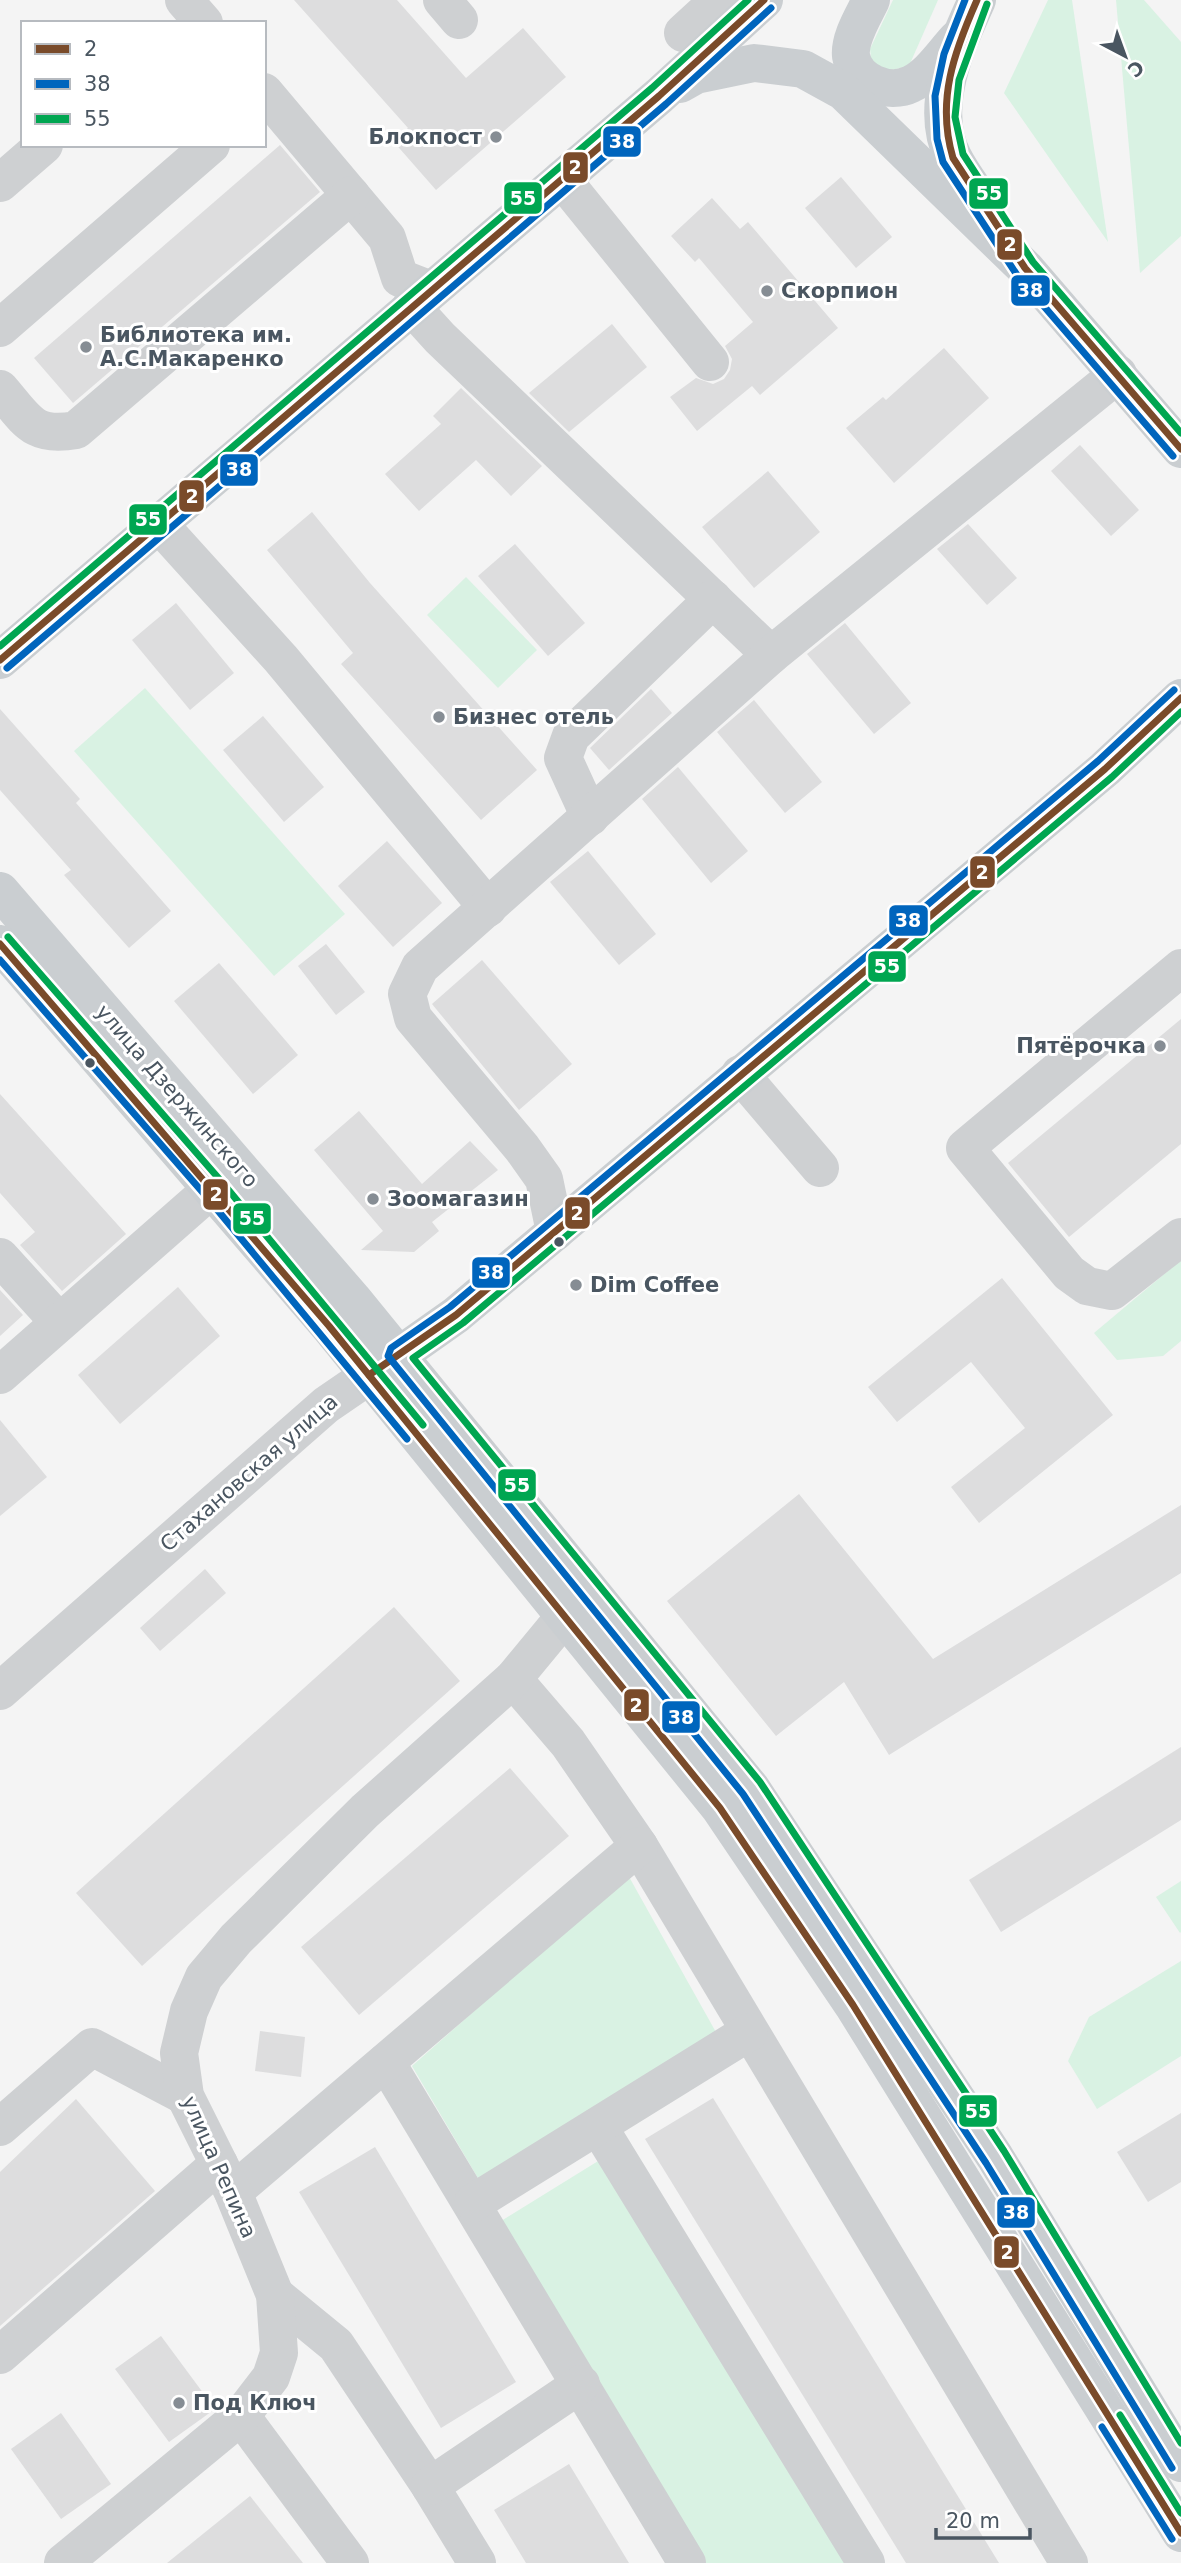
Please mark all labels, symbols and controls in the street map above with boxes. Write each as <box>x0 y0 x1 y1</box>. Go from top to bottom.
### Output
legend <box>21 21 266 147</box>
north arrow <box>1090 21 1160 91</box>
text: 2 <box>84 37 97 61</box>
text: С <box>1124 56 1149 82</box>
text: 38 <box>84 72 111 96</box>
text: 55 <box>84 107 111 131</box>
place label: Блокпост <box>368 125 483 149</box>
line badge: 38 <box>602 125 642 158</box>
marker: Блокпост <box>488 129 504 145</box>
text: 38 <box>609 130 635 152</box>
line badge: 2 <box>562 151 589 184</box>
text: 2 <box>568 156 582 178</box>
line badge: 55 <box>968 177 1009 210</box>
line badge: 55 <box>503 181 543 215</box>
text: 55 <box>976 182 1002 204</box>
text: 55 <box>510 187 536 209</box>
line badge: 2 <box>996 228 1023 261</box>
text: 2 <box>1003 233 1017 255</box>
line badge: 38 <box>1010 274 1051 307</box>
place label: Скорпион <box>781 279 898 303</box>
text: 38 <box>1017 279 1043 301</box>
marker: Скорпион <box>759 283 775 299</box>
place label: Библиотека им. А.С.Макаренко <box>100 323 292 371</box>
marker: Библиотека им. А.С.Макаренко <box>78 339 94 355</box>
line badge: 38 <box>219 453 259 487</box>
text: 38 <box>226 458 252 480</box>
line badge: 2 <box>178 479 205 513</box>
text: 2 <box>185 485 199 507</box>
line badge: 55 <box>128 503 168 536</box>
text: 55 <box>135 508 161 530</box>
place label: Бизнес отель <box>453 705 614 729</box>
marker: Бизнес отель <box>431 709 447 725</box>
line badge: 2 <box>969 855 996 889</box>
text: 2 <box>975 861 989 883</box>
line badge: 38 <box>888 904 929 937</box>
text: 38 <box>895 909 921 931</box>
line badge: 55 <box>867 950 907 983</box>
text: 55 <box>874 955 900 977</box>
street label: улица Дзержинского <box>91 1000 263 1192</box>
place label: Пятёрочка <box>1016 1034 1146 1058</box>
marker: Пятёрочка <box>1152 1038 1168 1054</box>
unlabelled marker <box>83 1056 97 1070</box>
line badge: 2 <box>202 1178 229 1211</box>
text: 2 <box>209 1183 223 1205</box>
place label: Зоомагазин <box>387 1187 529 1211</box>
marker: Зоомагазин <box>365 1191 381 1207</box>
line badge: 2 <box>564 1196 591 1230</box>
line badge: 55 <box>232 1202 272 1235</box>
text: 2 <box>570 1202 584 1224</box>
text: 55 <box>239 1207 265 1229</box>
unlabelled marker <box>552 1235 566 1249</box>
line badge: 38 <box>471 1256 511 1289</box>
text: 38 <box>478 1261 504 1283</box>
place label: Dim Coffee <box>590 1273 719 1297</box>
marker: Dim Coffee <box>568 1277 584 1293</box>
street label: Стахановская улица <box>155 1389 343 1557</box>
line badge: 55 <box>497 1468 537 1502</box>
text: 55 <box>504 1474 530 1496</box>
line badge: 2 <box>623 1688 650 1722</box>
text: 2 <box>629 1694 643 1716</box>
line badge: 38 <box>661 1700 701 1734</box>
text: 38 <box>668 1706 694 1728</box>
street label: улица Репина <box>177 2092 261 2242</box>
line badge: 55 <box>958 2094 998 2128</box>
text: 55 <box>965 2100 991 2122</box>
line badge: 38 <box>996 2196 1036 2229</box>
text: 38 <box>1003 2201 1029 2223</box>
line badge: 2 <box>993 2235 1020 2269</box>
text: 2 <box>1000 2241 1014 2263</box>
place label: Под Ключ <box>193 2391 317 2415</box>
marker: Под Ключ <box>171 2395 187 2411</box>
scale bar <box>936 2496 1030 2540</box>
text: 20 m <box>946 2509 1000 2533</box>

